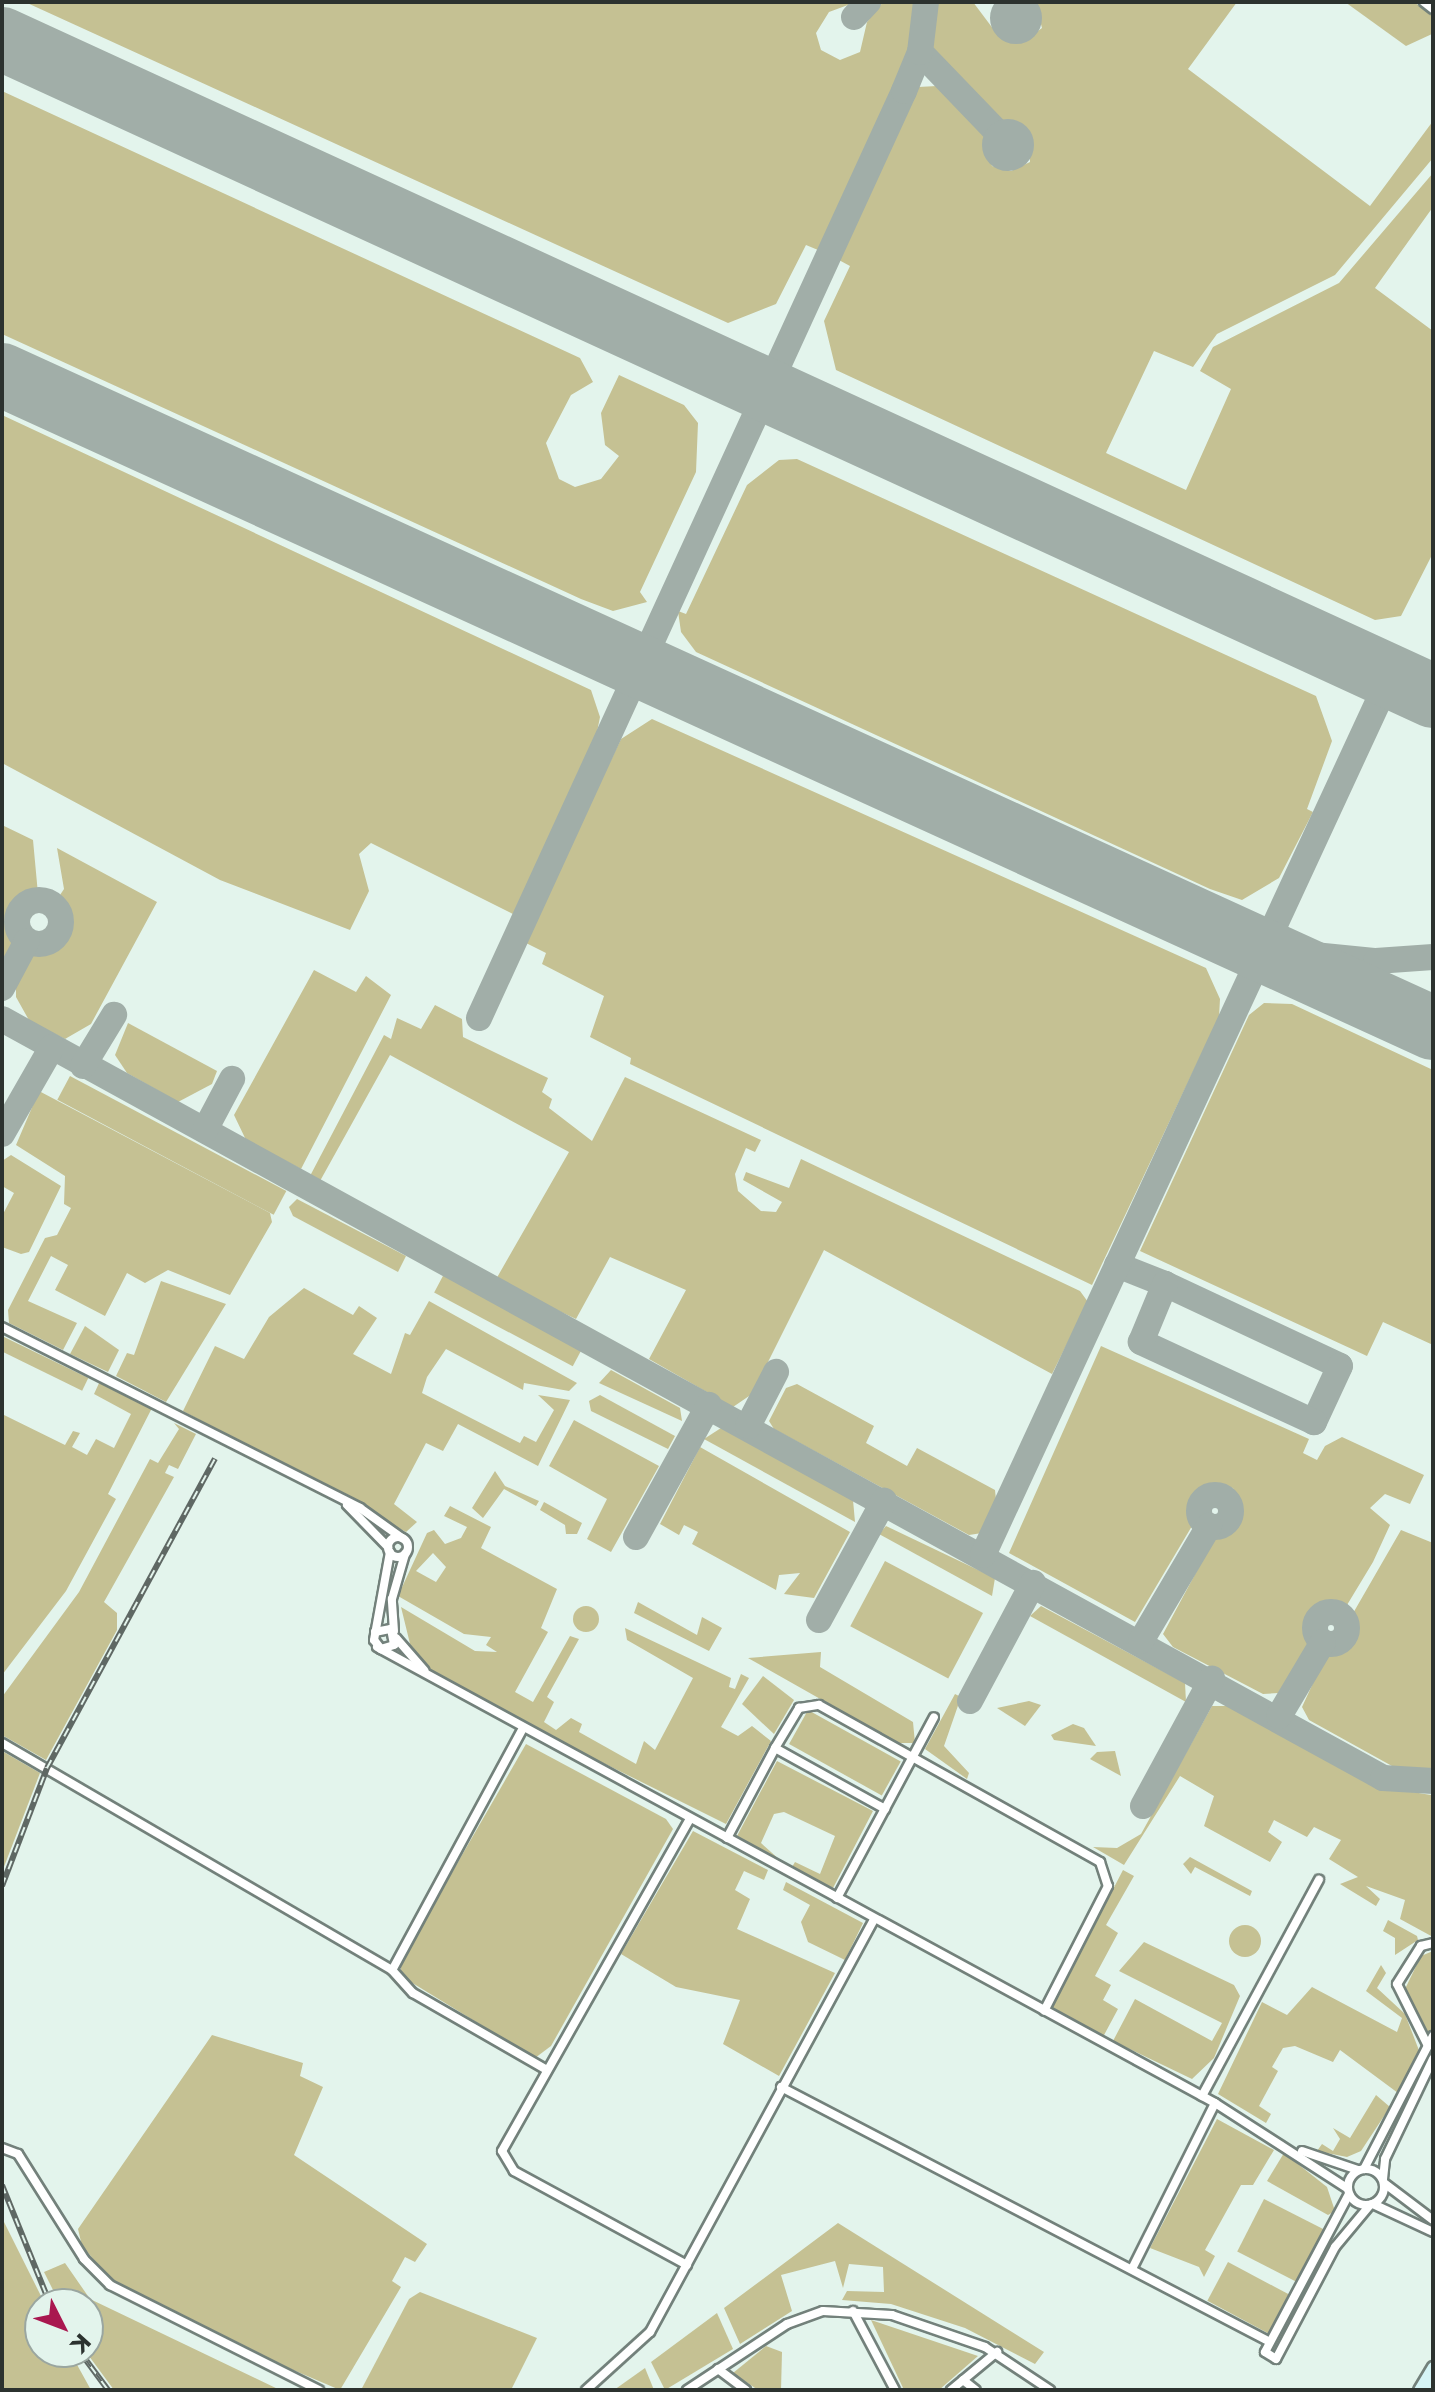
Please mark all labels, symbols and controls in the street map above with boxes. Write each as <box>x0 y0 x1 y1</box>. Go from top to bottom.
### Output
north arrow <box>24 2288 104 2368</box>
text: K <box>66 2328 96 2358</box>

